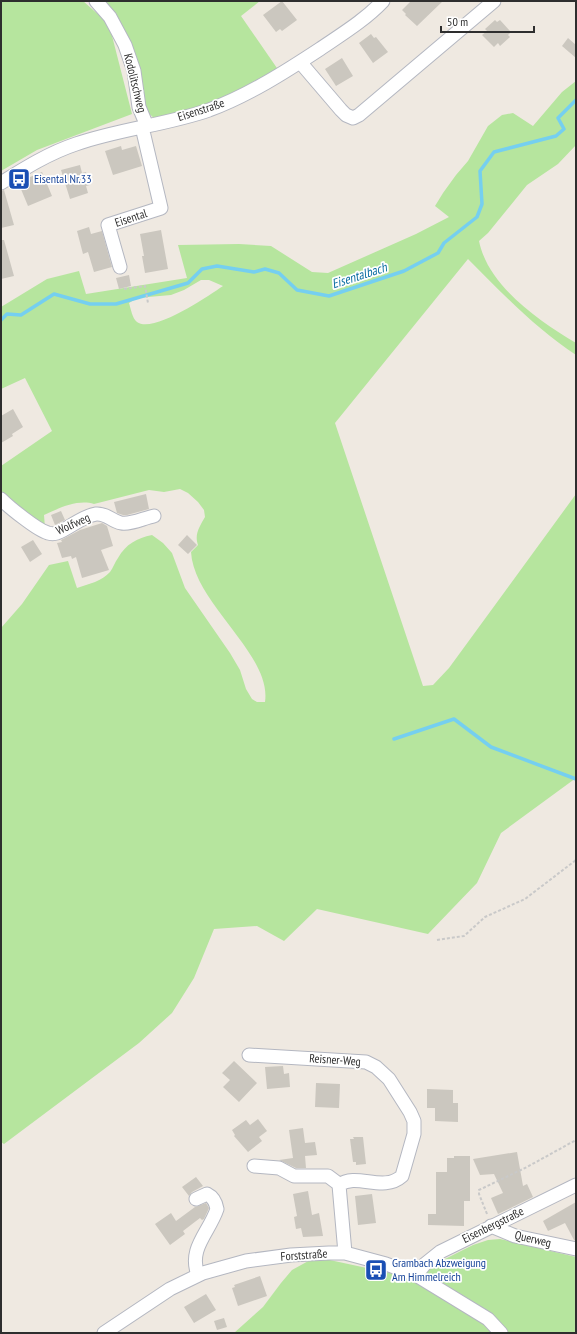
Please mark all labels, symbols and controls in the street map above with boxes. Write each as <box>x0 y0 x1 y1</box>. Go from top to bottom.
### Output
scale bar <box>441 8 534 34</box>
text: 50 m <box>447 14 468 29</box>
street label: Kodolitschweg <box>121 52 150 114</box>
street label: Eisenstraße <box>176 95 226 124</box>
bus stop icon: Eisental Nr.33 <box>6 166 32 192</box>
place label: Eisental Nr.33 <box>34 171 92 186</box>
street label: Eisental <box>113 205 149 230</box>
water label: Eisentalbach <box>329 258 390 292</box>
street label: Wolfweg <box>53 509 92 538</box>
street label: Reisner-Weg <box>309 1050 361 1069</box>
street label: Eisenbergstraße <box>459 1203 526 1246</box>
street label: Querweg <box>513 1227 553 1250</box>
street label: Forststraße <box>280 1245 328 1264</box>
place label: Grambach Abzweigung Am Himmelreich <box>392 1255 486 1284</box>
bus stop icon: Grambach Abzweigung Am Himmelreich <box>363 1257 389 1283</box>

